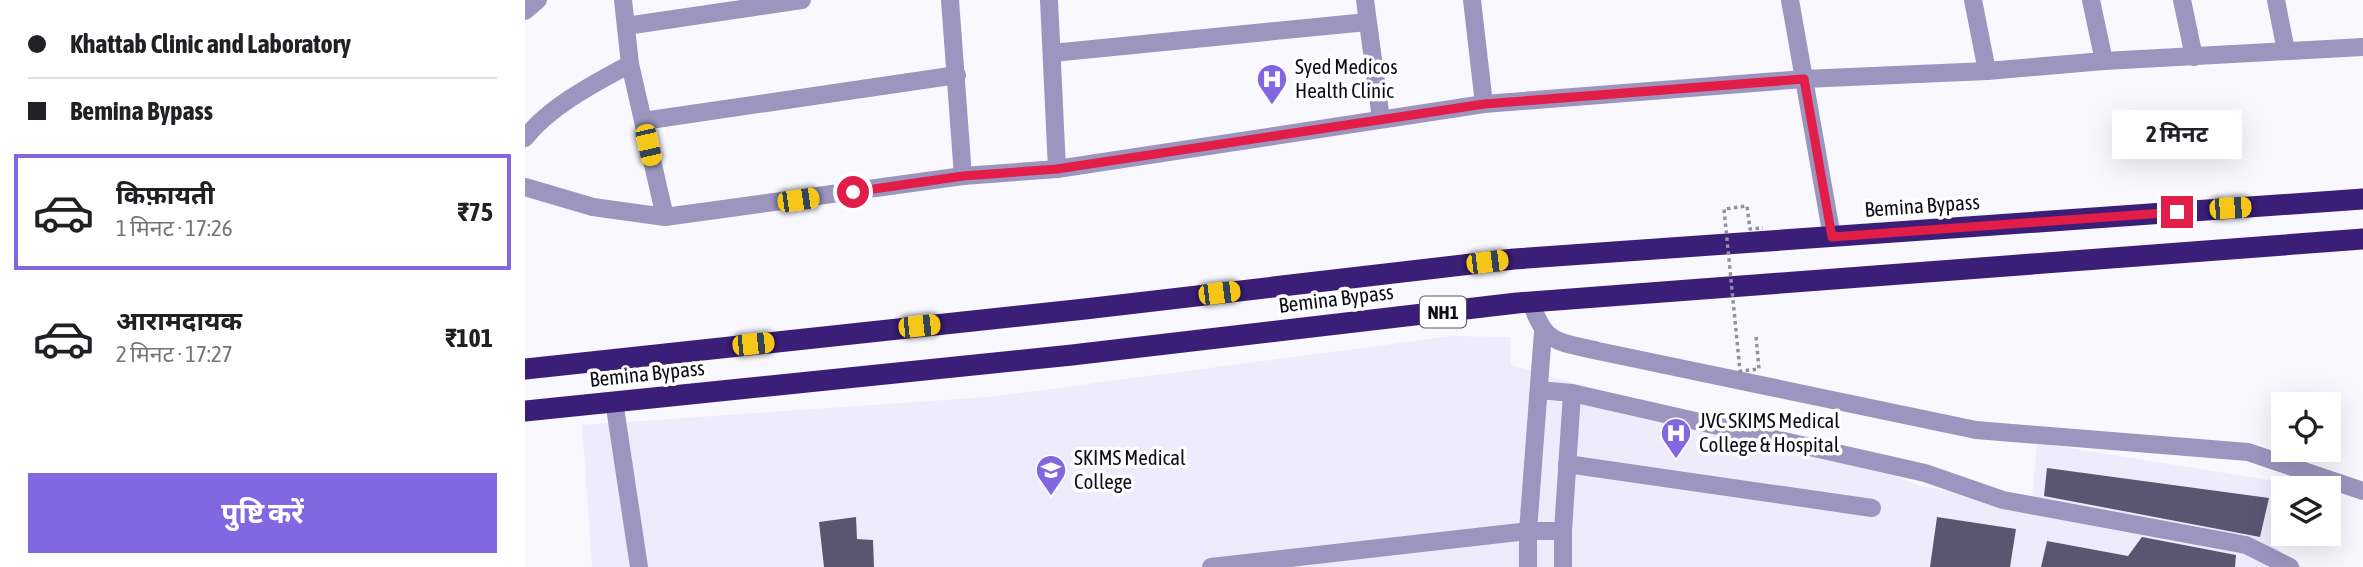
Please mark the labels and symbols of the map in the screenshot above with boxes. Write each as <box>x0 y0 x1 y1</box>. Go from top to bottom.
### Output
place label: Syed Medicos Health Clinic <box>1295 54 1398 102</box>
hospital icon: Syed Medicos Health Clinic <box>1255 62 1289 106</box>
callout: 2 मिनट <box>2112 110 2242 160</box>
car <box>634 122 663 168</box>
route start <box>837 176 869 208</box>
car <box>776 187 821 213</box>
street label: Bemina Bypass <box>1864 189 1980 221</box>
route end <box>2161 196 2193 228</box>
car <box>2209 196 2252 220</box>
car <box>1465 249 1510 275</box>
street label: Bemina Bypass <box>1277 279 1395 317</box>
car <box>1197 280 1242 306</box>
road number: NH1 <box>1420 296 1466 328</box>
car <box>898 313 941 339</box>
car <box>732 331 775 357</box>
street label: Bemina Bypass <box>588 355 706 391</box>
place label: JVC SKIMS Medical College & Hospital <box>1699 408 1840 456</box>
hospital icon: JVC SKIMS Medical College & Hospital <box>1659 416 1693 460</box>
place label: SKIMS Medical College <box>1074 445 1186 493</box>
school or university icon: SKIMS Medical College <box>1034 453 1068 497</box>

